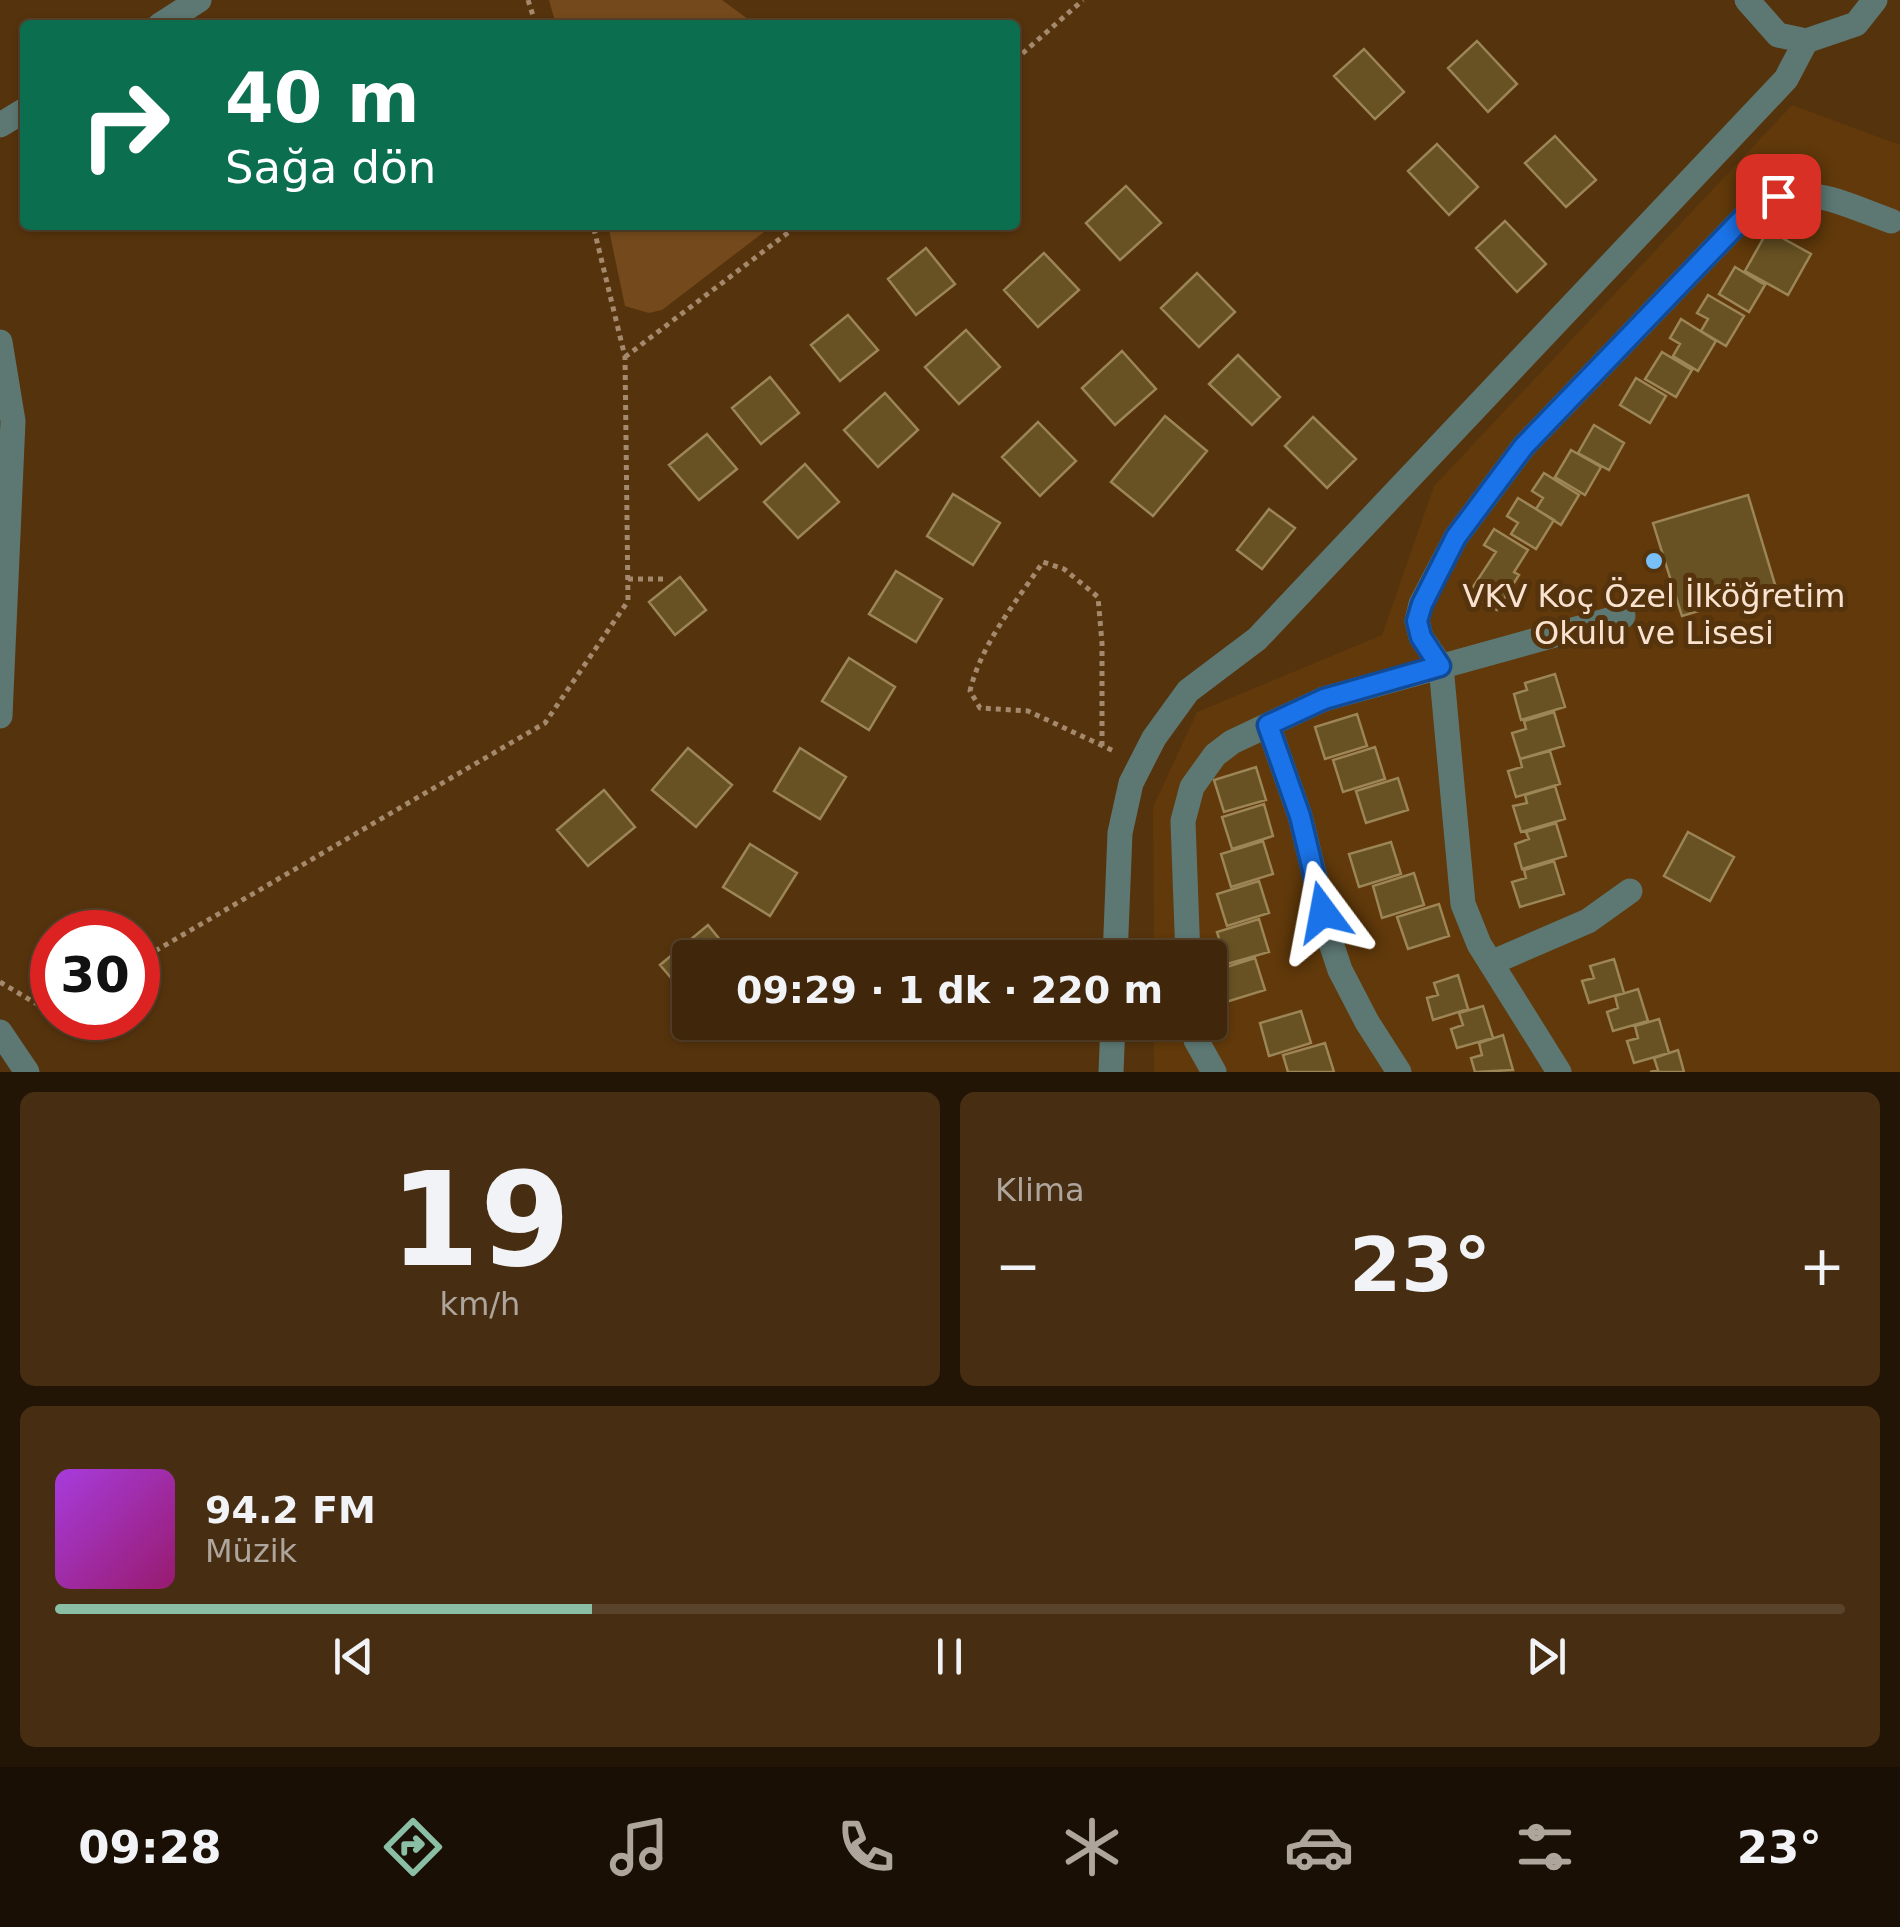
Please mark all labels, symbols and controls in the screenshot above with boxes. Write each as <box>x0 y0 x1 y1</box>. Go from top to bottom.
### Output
text: 40 m <box>225 57 420 139</box>
icon: right <box>60 60 190 190</box>
text: Sağa dön <box>225 141 436 194</box>
pin <box>1736 154 1821 239</box>
icon: arrive <box>1751 169 1806 224</box>
marker: VKV Koç Özel İlköğretim Okulu ve Lisesi <box>1643 550 1665 572</box>
place label: VKV Koç Özel İlköğretim Okulu ve Lisesi <box>1463 577 1845 652</box>
position arrow <box>1271 860 1375 964</box>
speed limit sign: 30 <box>30 910 160 1040</box>
text: 09:29 · 1 dk · 220 m <box>736 968 1163 1012</box>
text: 19 <box>390 1144 570 1296</box>
text: Klima <box>995 1171 1085 1209</box>
text: 23° <box>1349 1221 1491 1309</box>
text: − <box>995 1234 1041 1298</box>
text: + <box>1799 1234 1845 1298</box>
text: km/h <box>440 1285 520 1323</box>
text: 94.2 FM <box>205 1488 376 1532</box>
text: Müzik <box>205 1532 297 1570</box>
icon: previous <box>326 1629 381 1684</box>
icon: pause <box>922 1629 977 1684</box>
icon: next <box>1519 1629 1574 1684</box>
icon: directions <box>378 1812 448 1882</box>
icon: music <box>604 1812 674 1882</box>
icon: phone <box>831 1812 901 1882</box>
icon: climate <box>1057 1812 1127 1882</box>
icon: car <box>1284 1812 1354 1882</box>
icon: filters <box>1510 1812 1580 1882</box>
text: 09:28 <box>78 1821 221 1874</box>
text: 23° <box>1737 1821 1822 1874</box>

